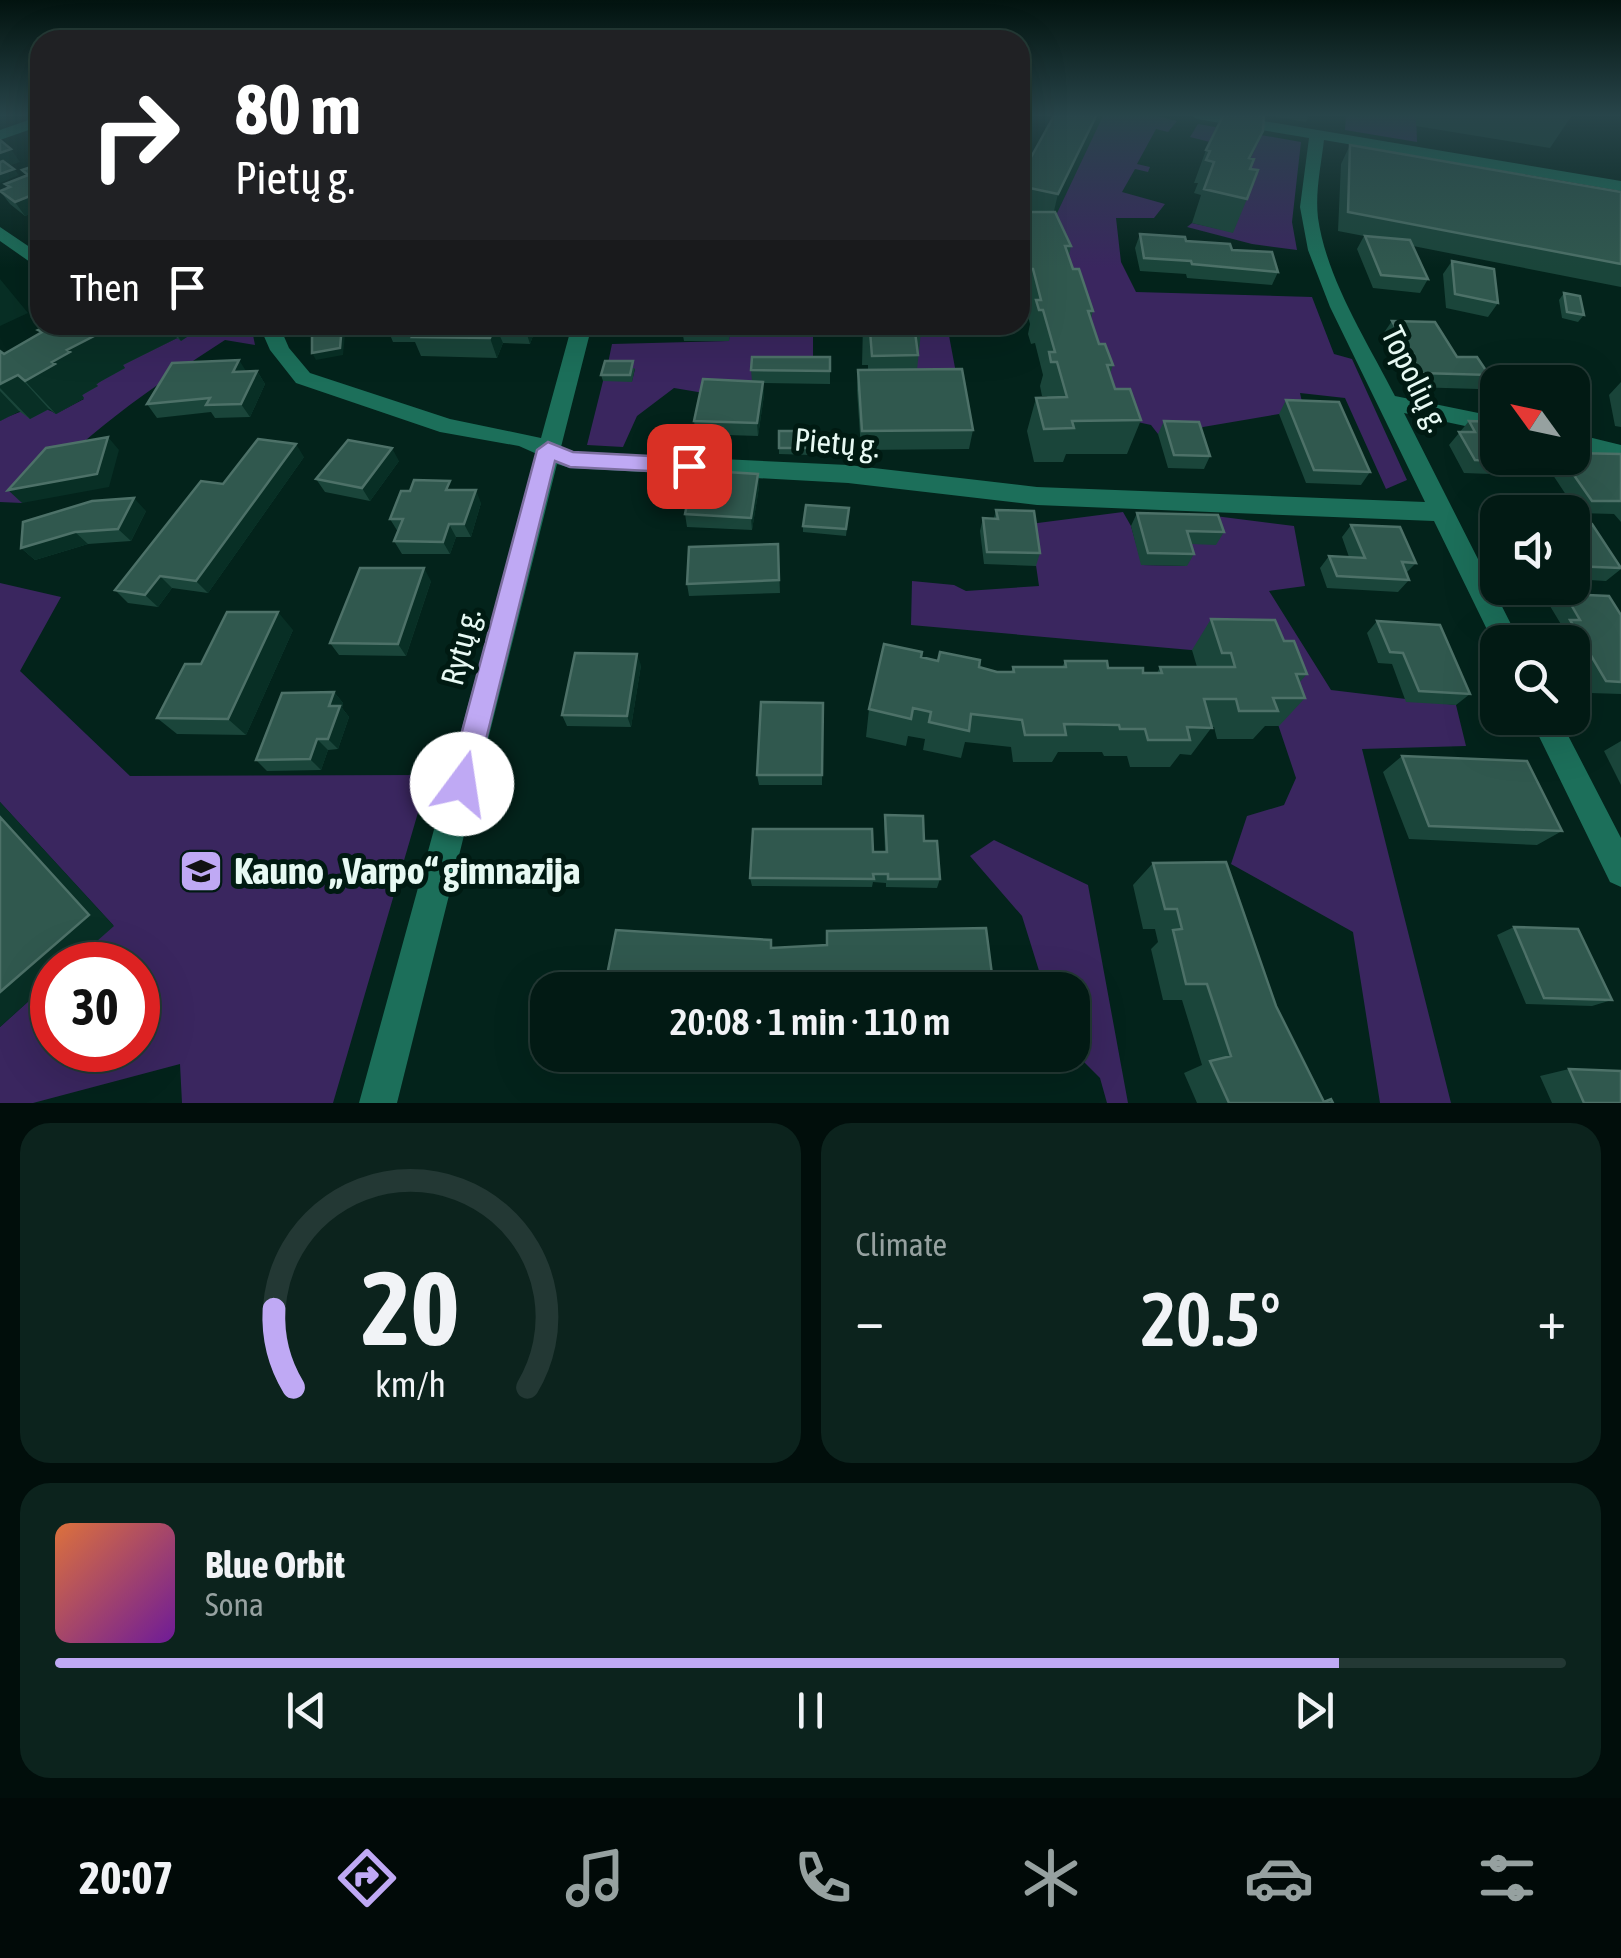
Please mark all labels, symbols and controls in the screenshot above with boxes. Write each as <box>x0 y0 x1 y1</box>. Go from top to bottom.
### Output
text: 80 m <box>235 69 361 149</box>
icon: right <box>70 70 200 200</box>
text: Pietų g. <box>235 152 355 204</box>
icon: arrive <box>160 260 215 315</box>
text: Then <box>70 266 140 309</box>
street label: Topolių g. <box>1374 320 1457 437</box>
north arrow <box>1480 365 1590 475</box>
map controls <box>1480 365 1590 735</box>
street label: Pietų g. <box>793 420 881 465</box>
pin <box>647 424 732 509</box>
icon: arrive <box>662 439 717 494</box>
button: sound <box>1480 495 1590 605</box>
street label: Rytų g. <box>433 605 488 689</box>
button: search <box>1480 625 1590 735</box>
position arrow <box>410 732 514 836</box>
school or university icon: Kauno „Varpo“ gimnazija <box>178 848 224 894</box>
place label: Kauno „Varpo“ gimnazija <box>234 849 580 892</box>
speed limit sign: 30 <box>30 942 160 1072</box>
text: 20:08 · 1 min · 110 m <box>670 1000 950 1043</box>
text: Climate <box>856 1226 947 1263</box>
text: 20 <box>361 1248 459 1367</box>
text: 20.5° <box>1141 1276 1281 1362</box>
text: − <box>856 1288 884 1351</box>
text: + <box>1537 1288 1566 1351</box>
text: km/h <box>375 1364 446 1405</box>
text: Blue Orbit <box>205 1543 345 1586</box>
text: Sona <box>205 1586 264 1623</box>
icon: previous <box>279 1683 334 1738</box>
icon: pause <box>783 1683 838 1738</box>
icon: next <box>1287 1683 1342 1738</box>
icon: directions <box>332 1843 402 1913</box>
icon: music <box>560 1843 630 1913</box>
icon: phone <box>788 1843 858 1913</box>
icon: climate <box>1016 1843 1086 1913</box>
icon: car <box>1244 1843 1314 1913</box>
icon: filters <box>1472 1843 1542 1913</box>
text: 20:07 <box>79 1852 173 1904</box>

